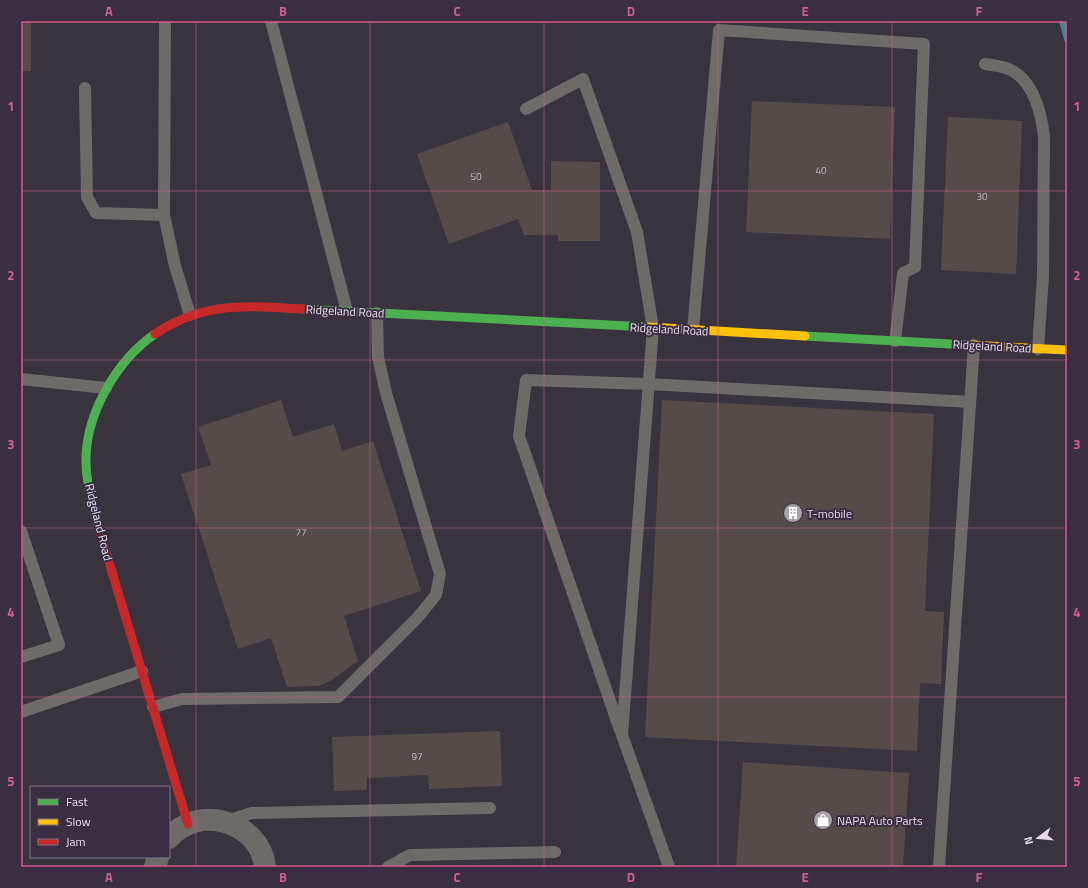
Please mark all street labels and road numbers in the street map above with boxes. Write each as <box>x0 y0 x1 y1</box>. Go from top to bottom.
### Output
street label: Ridgeland Road <box>305 299 385 323</box>
street label: Ridgeland Road <box>629 317 709 341</box>
street label: Ridgeland Road <box>952 334 1032 358</box>
street label: Ridgeland Road <box>80 481 118 563</box>

